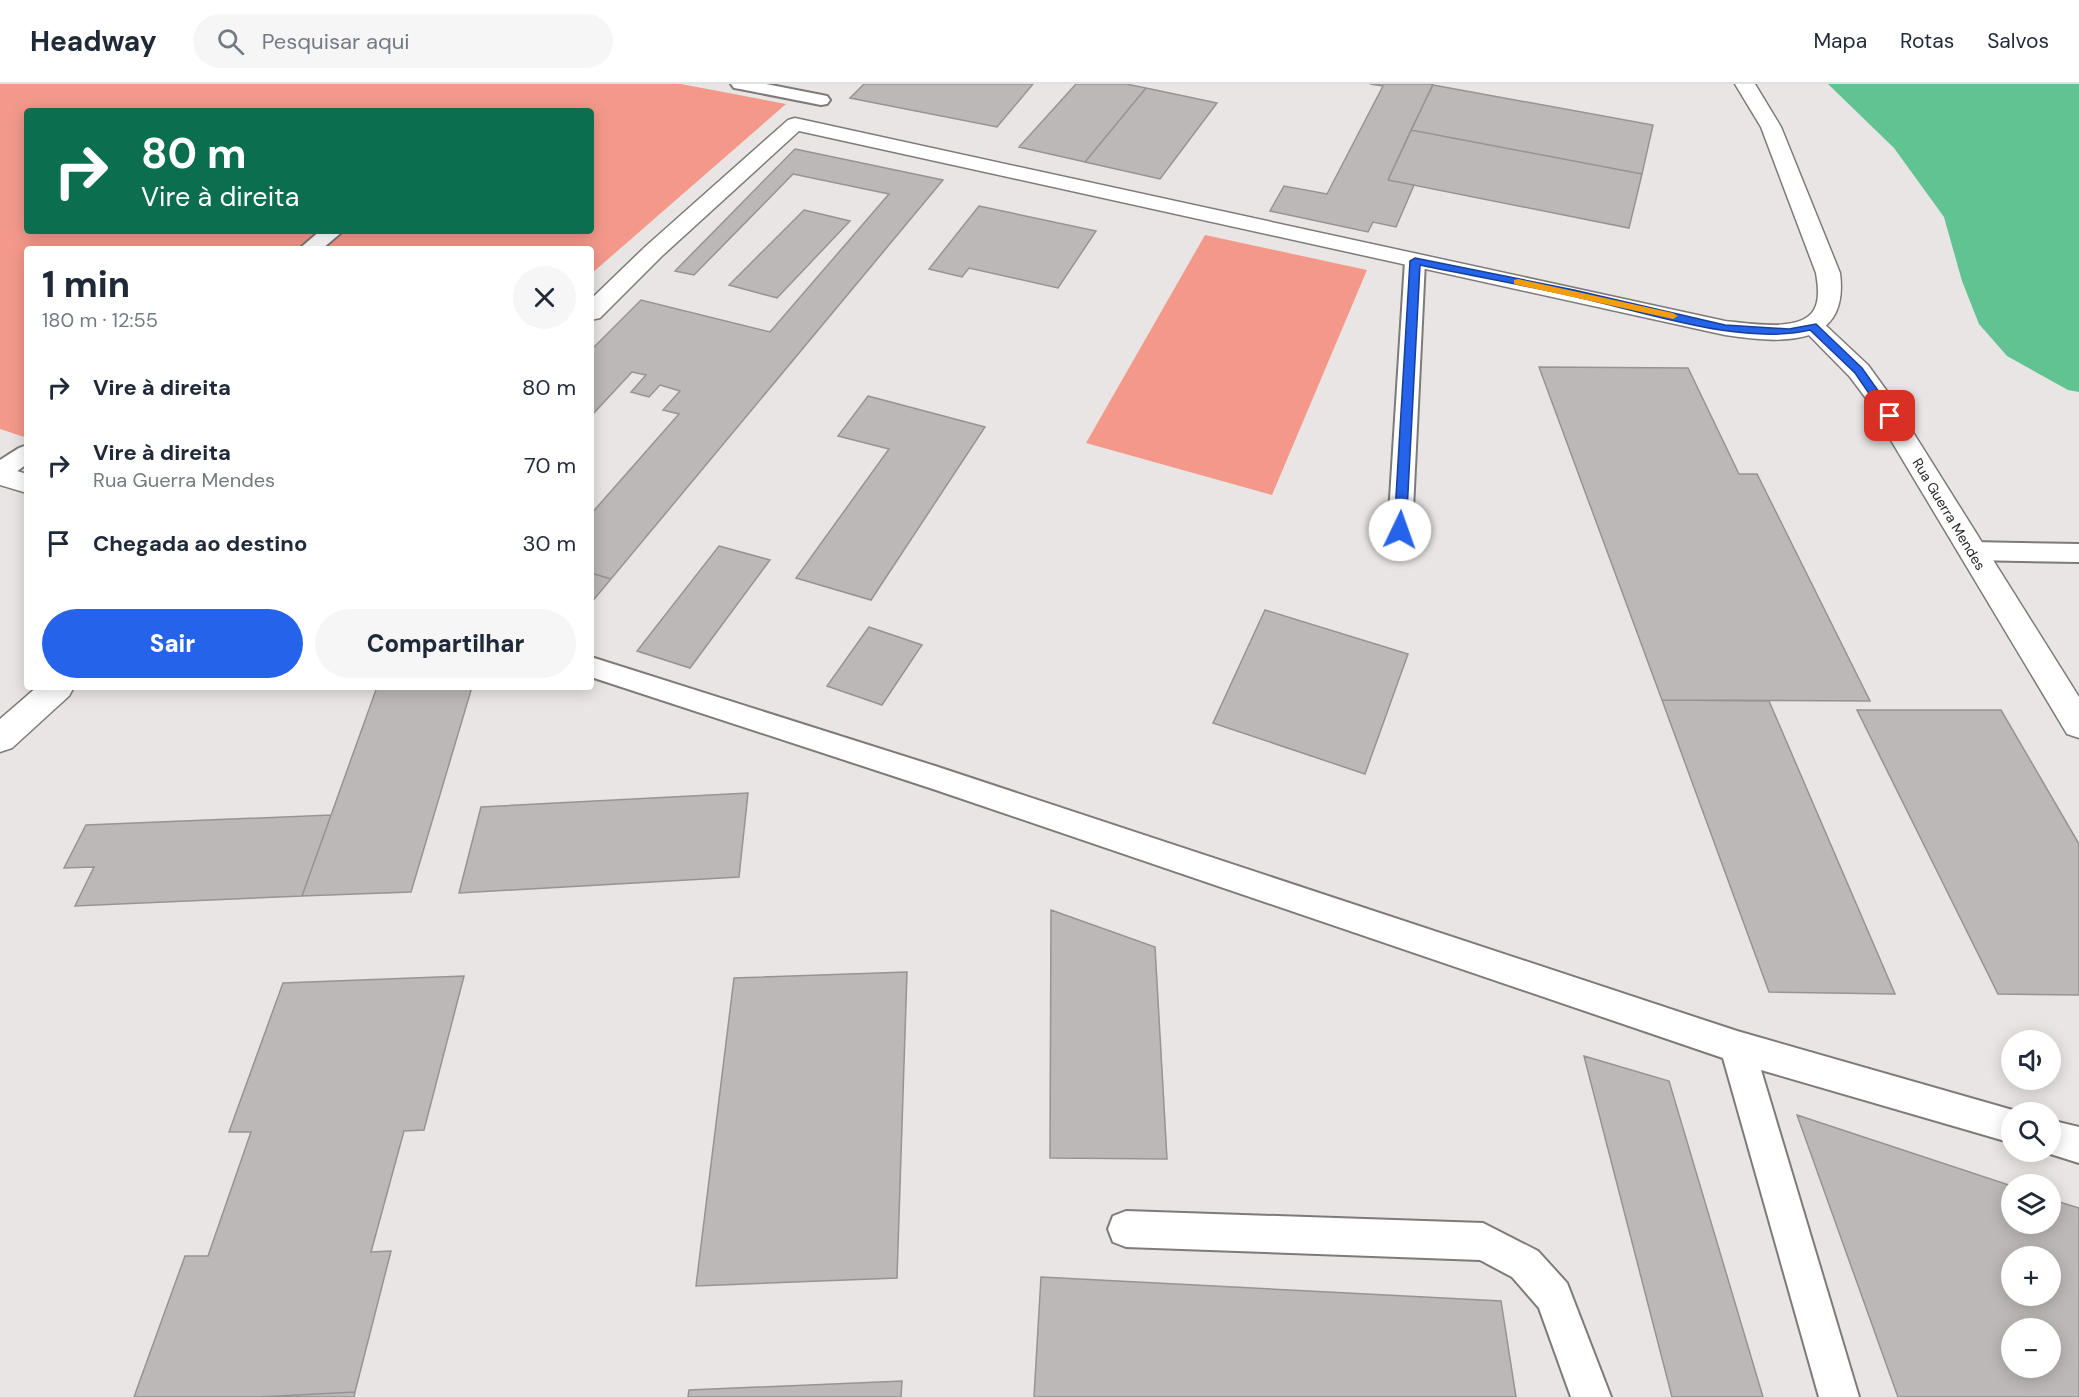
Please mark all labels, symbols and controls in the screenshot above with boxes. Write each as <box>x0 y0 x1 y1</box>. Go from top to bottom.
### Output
search box <box>193 14 613 68</box>
text: Headway <box>30 23 157 60</box>
icon: search <box>214 25 247 58</box>
text: Pesquisar aqui <box>262 27 410 56</box>
text: Mapa <box>1813 27 1867 55</box>
text: Rotas <box>1900 27 1954 55</box>
text: Salvos <box>1987 27 2049 55</box>
text: 80 m <box>141 126 247 181</box>
icon: right <box>42 132 120 210</box>
text: Vire à direita <box>141 179 299 214</box>
text: 1 min <box>42 261 130 308</box>
button: close <box>513 266 576 329</box>
text: 180 m · 12:55 <box>42 307 158 333</box>
icon: right <box>42 371 75 404</box>
text: Vire à direita <box>93 373 231 402</box>
text: 80 m <box>522 373 576 402</box>
pin <box>1864 390 1915 441</box>
icon: arrive <box>1873 399 1906 432</box>
text: Vire à direita <box>93 438 231 467</box>
icon: right <box>42 449 75 482</box>
text: 70 m <box>524 451 576 480</box>
street label: Rua Guerra Mendes <box>1908 455 1990 573</box>
text: Rua Guerra Mendes <box>93 467 275 493</box>
position arrow <box>1368 498 1432 562</box>
icon: arrive <box>42 527 75 560</box>
text: Chegada ao destino <box>93 529 307 558</box>
text: 30 m <box>522 529 576 558</box>
button: Sair <box>42 609 303 678</box>
button: Compartilhar <box>315 609 576 678</box>
map controls <box>2001 1030 2061 1378</box>
button: sound <box>2001 1030 2061 1090</box>
button: search <box>2001 1102 2061 1162</box>
button: layers <box>2001 1174 2061 1234</box>
button: + <box>2001 1246 2061 1306</box>
button: − <box>2001 1318 2061 1378</box>

